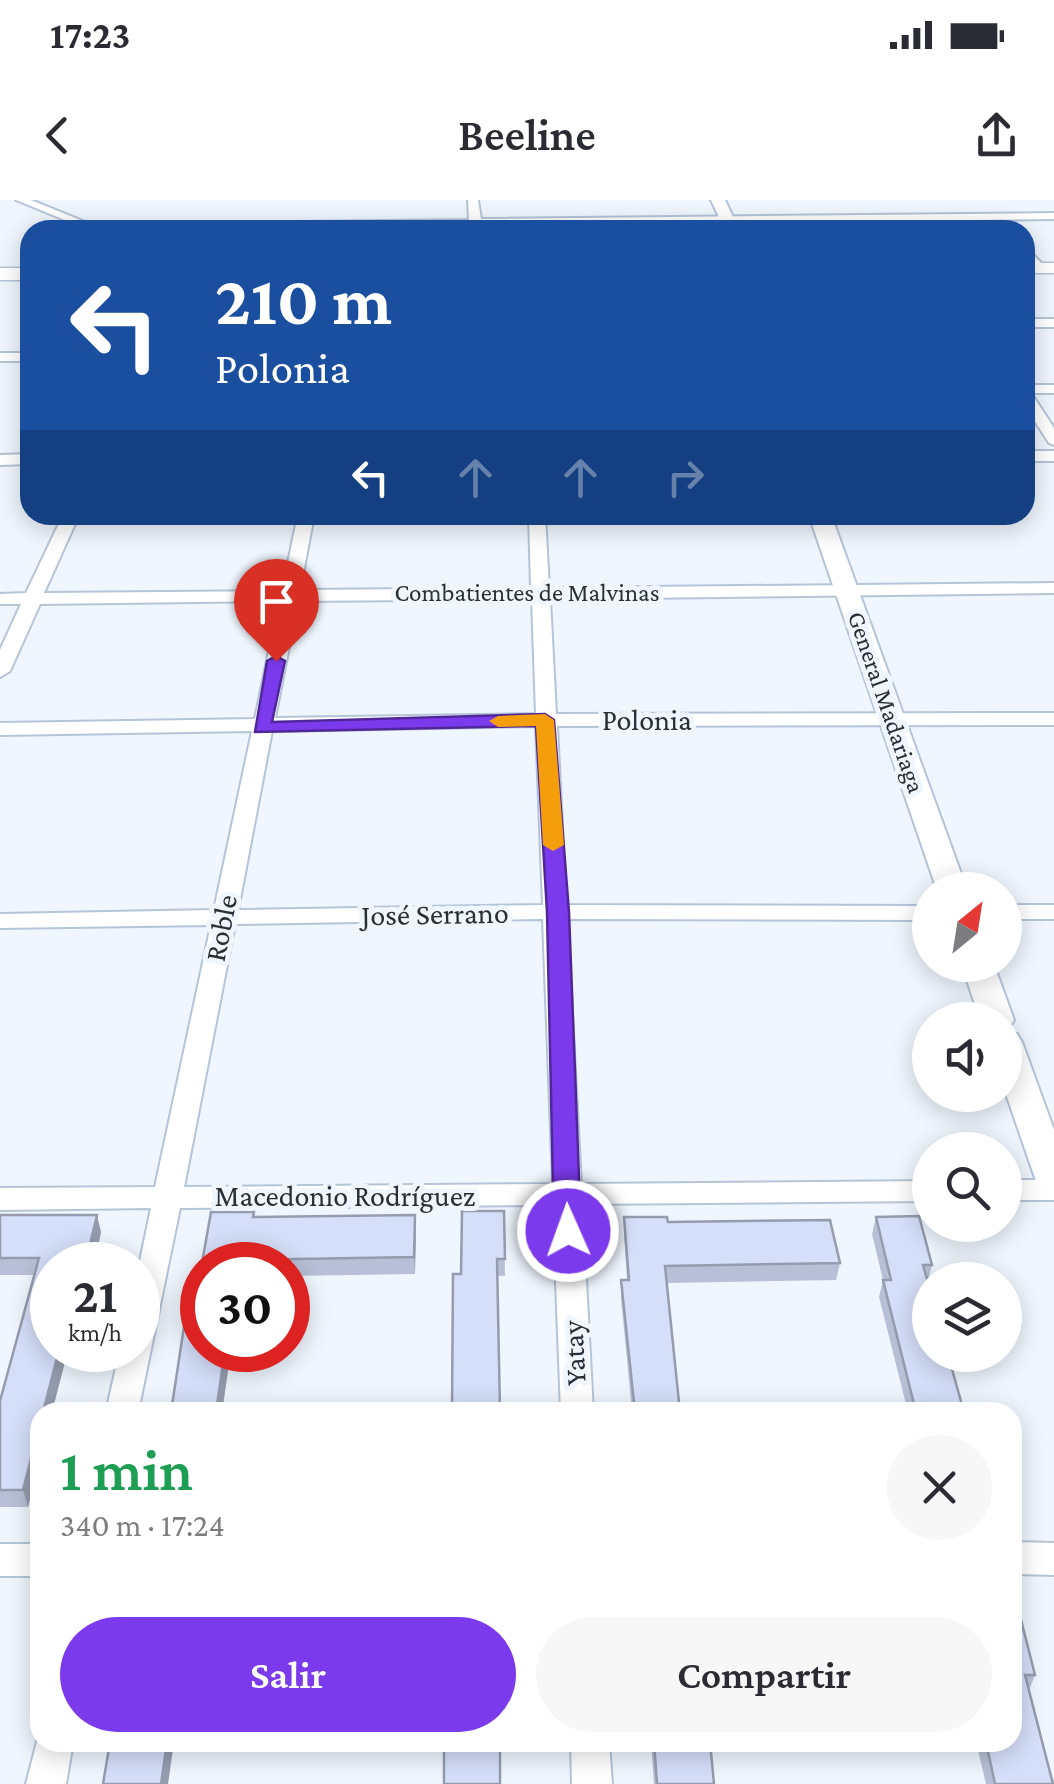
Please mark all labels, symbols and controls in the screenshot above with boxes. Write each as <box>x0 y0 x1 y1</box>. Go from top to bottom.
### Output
text: 17:23 <box>50 14 130 56</box>
icon: back <box>30 108 85 163</box>
icon: share <box>969 108 1024 163</box>
text: Beeline <box>458 110 596 160</box>
icon: left <box>50 260 180 390</box>
text: 210 m <box>215 261 392 339</box>
text: Polonia <box>215 343 350 393</box>
icon: left <box>343 450 398 505</box>
icon: ahead <box>448 450 503 505</box>
icon: ahead <box>553 450 608 505</box>
icon: right <box>658 450 713 505</box>
pin <box>234 559 319 662</box>
icon: arrive <box>249 574 304 629</box>
street label: Combatientes de Malvinas <box>394 579 660 606</box>
street label: General Madariaga <box>842 608 930 797</box>
street label: Polonia <box>602 703 692 736</box>
north arrow <box>912 872 1022 982</box>
map controls <box>912 872 1022 1372</box>
street label: Roble <box>198 892 243 964</box>
street label: José Serrano <box>358 896 509 931</box>
button: sound <box>912 1002 1022 1112</box>
button: search <box>912 1132 1022 1242</box>
street label: Macedonio Rodríguez <box>214 1179 476 1213</box>
position arrow <box>516 1179 620 1283</box>
speed limit sign: 30 <box>180 1242 310 1372</box>
button: layers <box>912 1262 1022 1372</box>
text: 21 <box>73 1267 117 1323</box>
text: km/h <box>68 1319 122 1346</box>
street label: Yatay <box>555 1319 593 1386</box>
button: close <box>887 1435 992 1540</box>
text: 1 min <box>60 1436 193 1503</box>
text: 340 m · 17:24 <box>60 1507 225 1543</box>
button: Salir <box>60 1617 516 1732</box>
button: Compartir <box>536 1617 992 1732</box>

